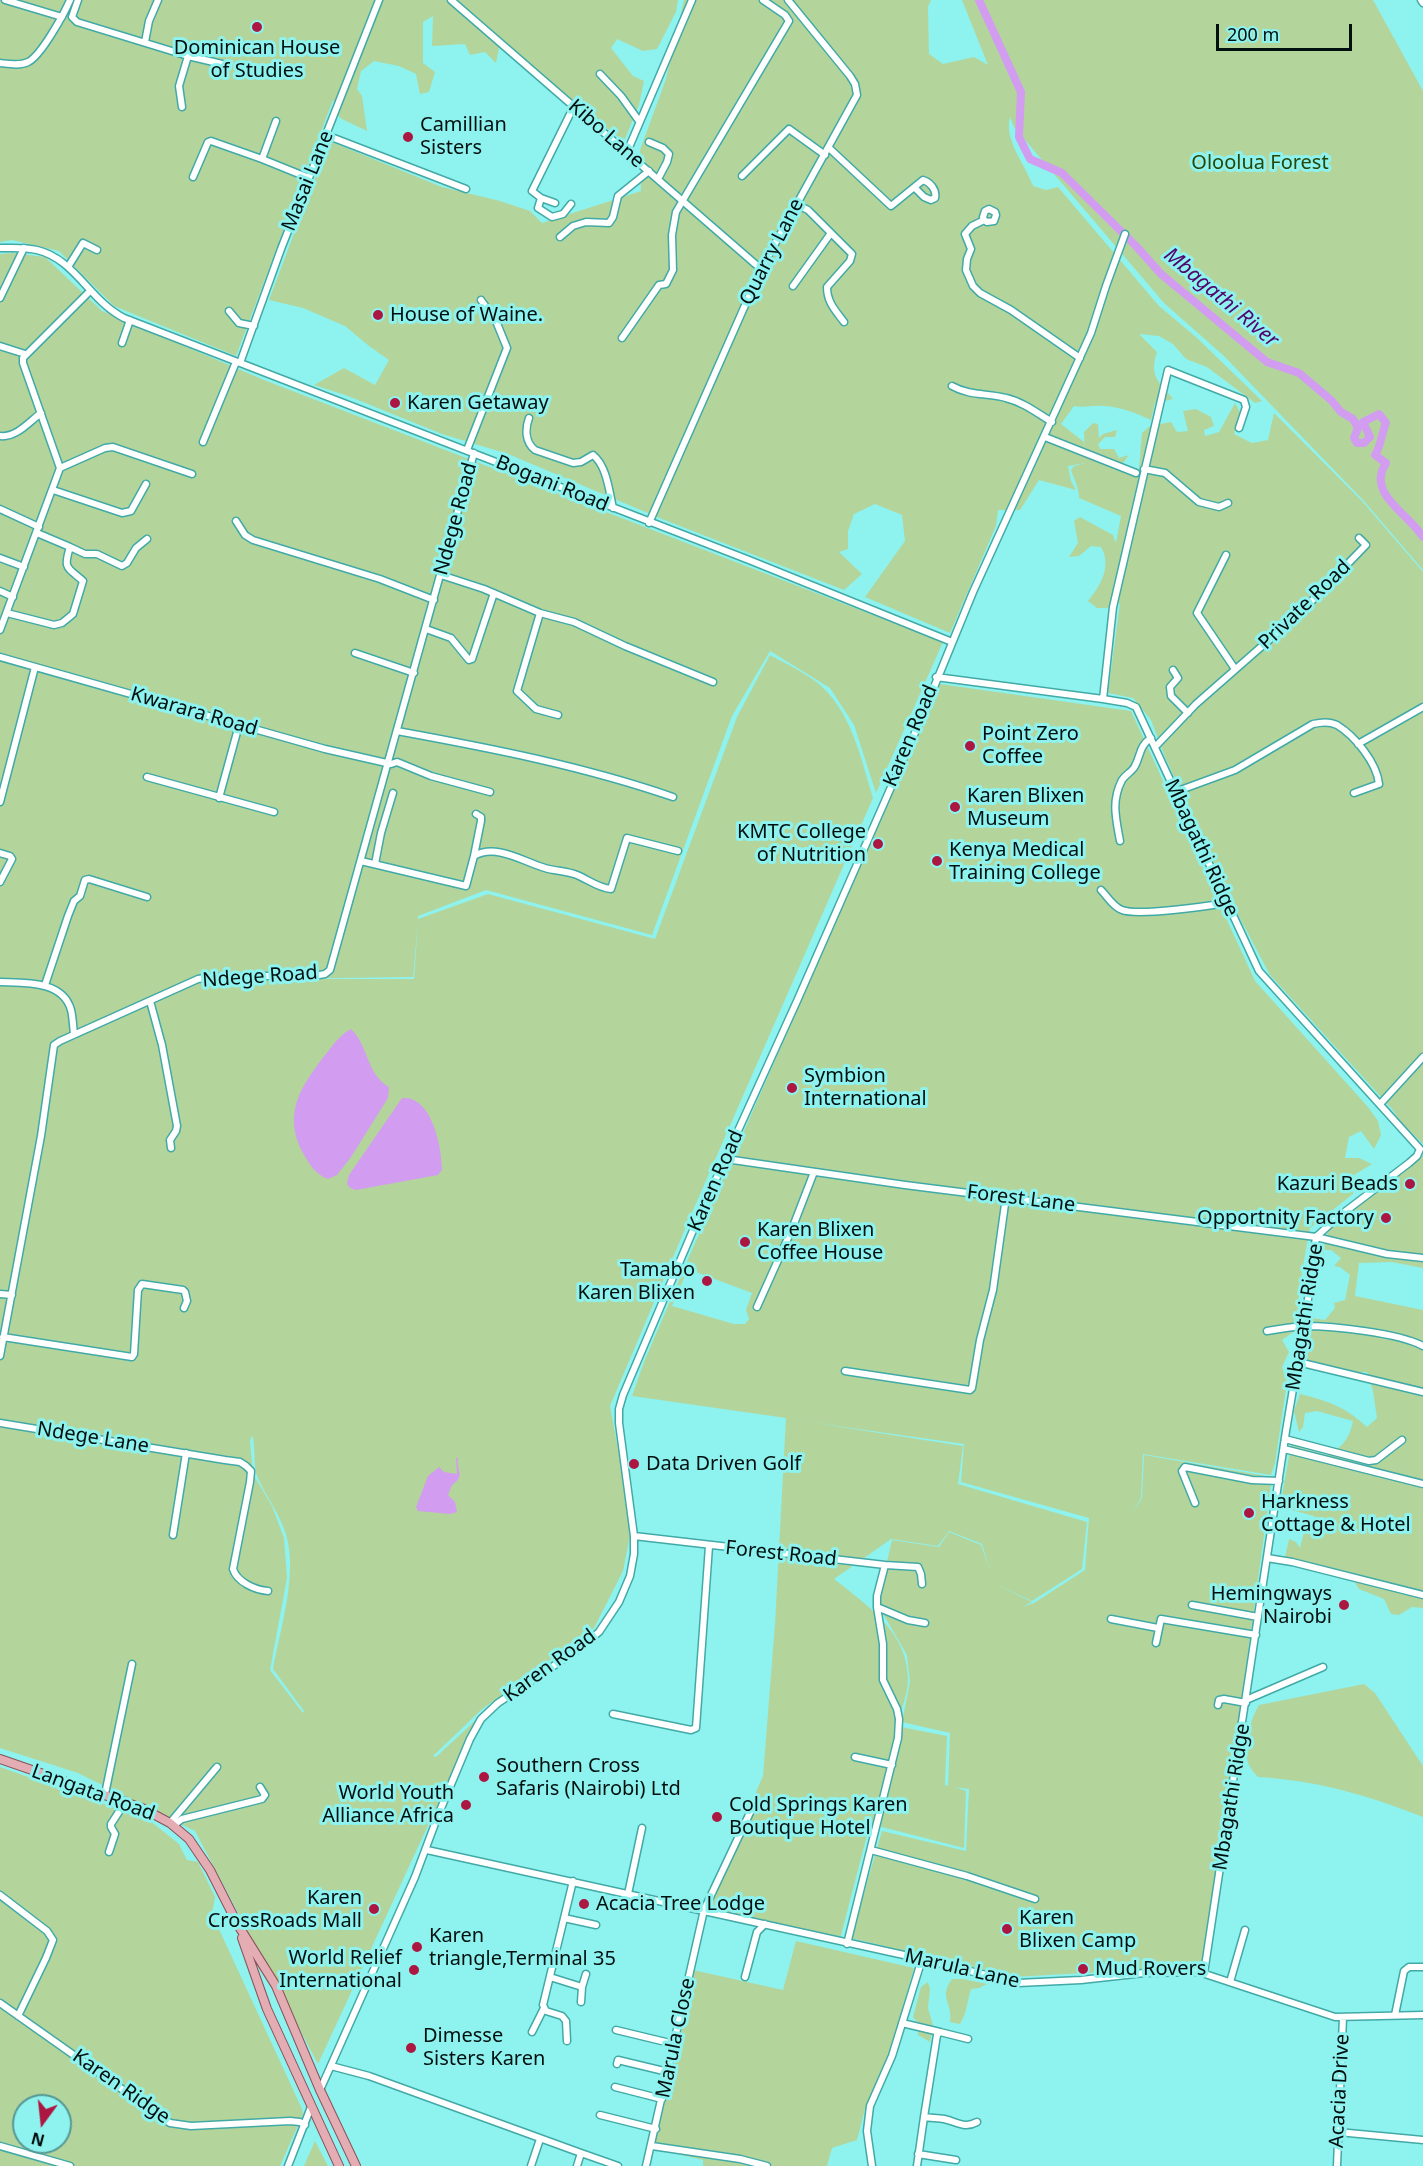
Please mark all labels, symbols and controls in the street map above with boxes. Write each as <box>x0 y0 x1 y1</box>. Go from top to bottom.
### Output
scale bar <box>1219 12 1356 50</box>
marker: Dominican House of Studies <box>250 20 264 34</box>
text: 200 m <box>1227 22 1279 46</box>
place label: Dominican House of Studies <box>174 36 340 83</box>
street label: Kibo Lane <box>563 95 649 173</box>
place label: Camillian Sisters <box>420 113 507 160</box>
street label: Masai Lane <box>277 127 339 235</box>
marker: Camillian Sisters <box>401 130 415 144</box>
park label: Oloolua Forest <box>1191 151 1329 175</box>
street label: Quarry Lane <box>735 195 809 309</box>
water label: Mbagathi River <box>1159 243 1283 353</box>
place label: House of Waine. <box>390 303 543 327</box>
marker: House of Waine. <box>371 308 385 322</box>
place label: Karen Getaway <box>407 391 549 415</box>
marker: Karen Getaway <box>388 396 402 410</box>
street label: Bogani Road <box>492 451 612 517</box>
street label: Ndege Road <box>429 460 483 578</box>
street label: Private Road <box>1254 555 1356 655</box>
street label: Karen Road <box>879 681 943 791</box>
street label: Kwarara Road <box>128 682 260 742</box>
place label: Point Zero Coffee <box>982 722 1079 769</box>
marker: Point Zero Coffee <box>963 739 977 753</box>
street label: Mbagathi Ridge <box>1159 776 1243 920</box>
place label: Karen Blixen Museum <box>967 784 1084 831</box>
marker: Karen Blixen Museum <box>948 800 962 814</box>
place label: KMTC College of Nutrition <box>737 820 866 867</box>
marker: KMTC College of Nutrition <box>871 837 885 851</box>
place label: Kenya Medical Training College <box>949 838 1101 885</box>
marker: Kenya Medical Training College <box>930 854 944 868</box>
street label: Ndege Road <box>201 961 319 993</box>
place label: Symbion International <box>804 1064 927 1111</box>
marker: Symbion International <box>785 1081 799 1095</box>
street label: Karen Road <box>683 1127 749 1235</box>
place label: Kazuri Beads <box>1277 1172 1398 1196</box>
marker: Kazuri Beads <box>1403 1177 1417 1191</box>
street label: Forest Lane <box>965 1180 1077 1218</box>
place label: Opportnity Factory <box>1197 1206 1374 1230</box>
marker: Opportnity Factory <box>1379 1211 1393 1225</box>
place label: Karen Blixen Coffee House <box>757 1218 883 1265</box>
marker: Karen Blixen Coffee House <box>738 1235 752 1249</box>
street label: Mbagathi Ridge <box>1282 1242 1328 1392</box>
place label: Tamabo Karen Blixen <box>578 1258 695 1305</box>
marker: Tamabo Karen Blixen <box>700 1274 714 1288</box>
street label: Ndege Lane <box>35 1417 151 1459</box>
place label: Data Driven Golf <box>646 1452 801 1476</box>
marker: Data Driven Golf <box>627 1457 641 1471</box>
place label: Harkness Cottage & Hotel <box>1261 1490 1411 1537</box>
marker: Harkness Cottage & Hotel <box>1242 1506 1256 1520</box>
street label: Forest Road <box>724 1536 838 1572</box>
place label: Hemingways Nairobi <box>1211 1582 1332 1629</box>
marker: Hemingways Nairobi <box>1337 1598 1351 1612</box>
street label: Karen Road <box>499 1624 601 1708</box>
street label: Mbagathi Ridge <box>1209 1722 1255 1872</box>
place label: Southern Cross Safaris (Nairobi) Ltd <box>496 1754 681 1801</box>
street label: Langata Road <box>28 1760 158 1826</box>
marker: Southern Cross Safaris (Nairobi) Ltd <box>477 1770 491 1784</box>
place label: World Youth Alliance Africa <box>322 1781 454 1828</box>
place label: Cold Springs Karen Boutique Hotel <box>729 1793 908 1840</box>
marker: World Youth Alliance Africa <box>459 1798 473 1812</box>
marker: Cold Springs Karen Boutique Hotel <box>710 1810 724 1824</box>
place label: Karen CrossRoads Mall <box>208 1886 362 1933</box>
place label: Acacia Tree Lodge <box>596 1892 765 1916</box>
marker: Acacia Tree Lodge <box>577 1897 591 1911</box>
marker: Karen CrossRoads Mall <box>367 1902 381 1916</box>
place label: Karen Blixen Camp <box>1019 1906 1136 1953</box>
marker: Karen Blixen Camp <box>1000 1922 1014 1936</box>
place label: Karen triangle,Terminal 35 <box>429 1924 616 1971</box>
marker: Karen triangle,Terminal 35 <box>410 1940 424 1954</box>
street label: Marula Lane <box>902 1944 1022 1994</box>
place label: World Relief International <box>279 1946 402 1993</box>
place label: Mud Rovers <box>1095 1957 1206 1981</box>
marker: Mud Rovers <box>1076 1962 1090 1976</box>
marker: World Relief International <box>407 1963 421 1977</box>
street label: Marula Close <box>652 1976 700 2100</box>
place label: Dimesse Sisters Karen <box>423 2024 545 2071</box>
street label: Acacia Drive <box>1325 2033 1355 2149</box>
marker: Dimesse Sisters Karen <box>404 2041 418 2055</box>
street label: Karen Ridge <box>68 2045 174 2129</box>
north arrow <box>12 2094 72 2154</box>
text: N <box>29 2127 47 2152</box>

